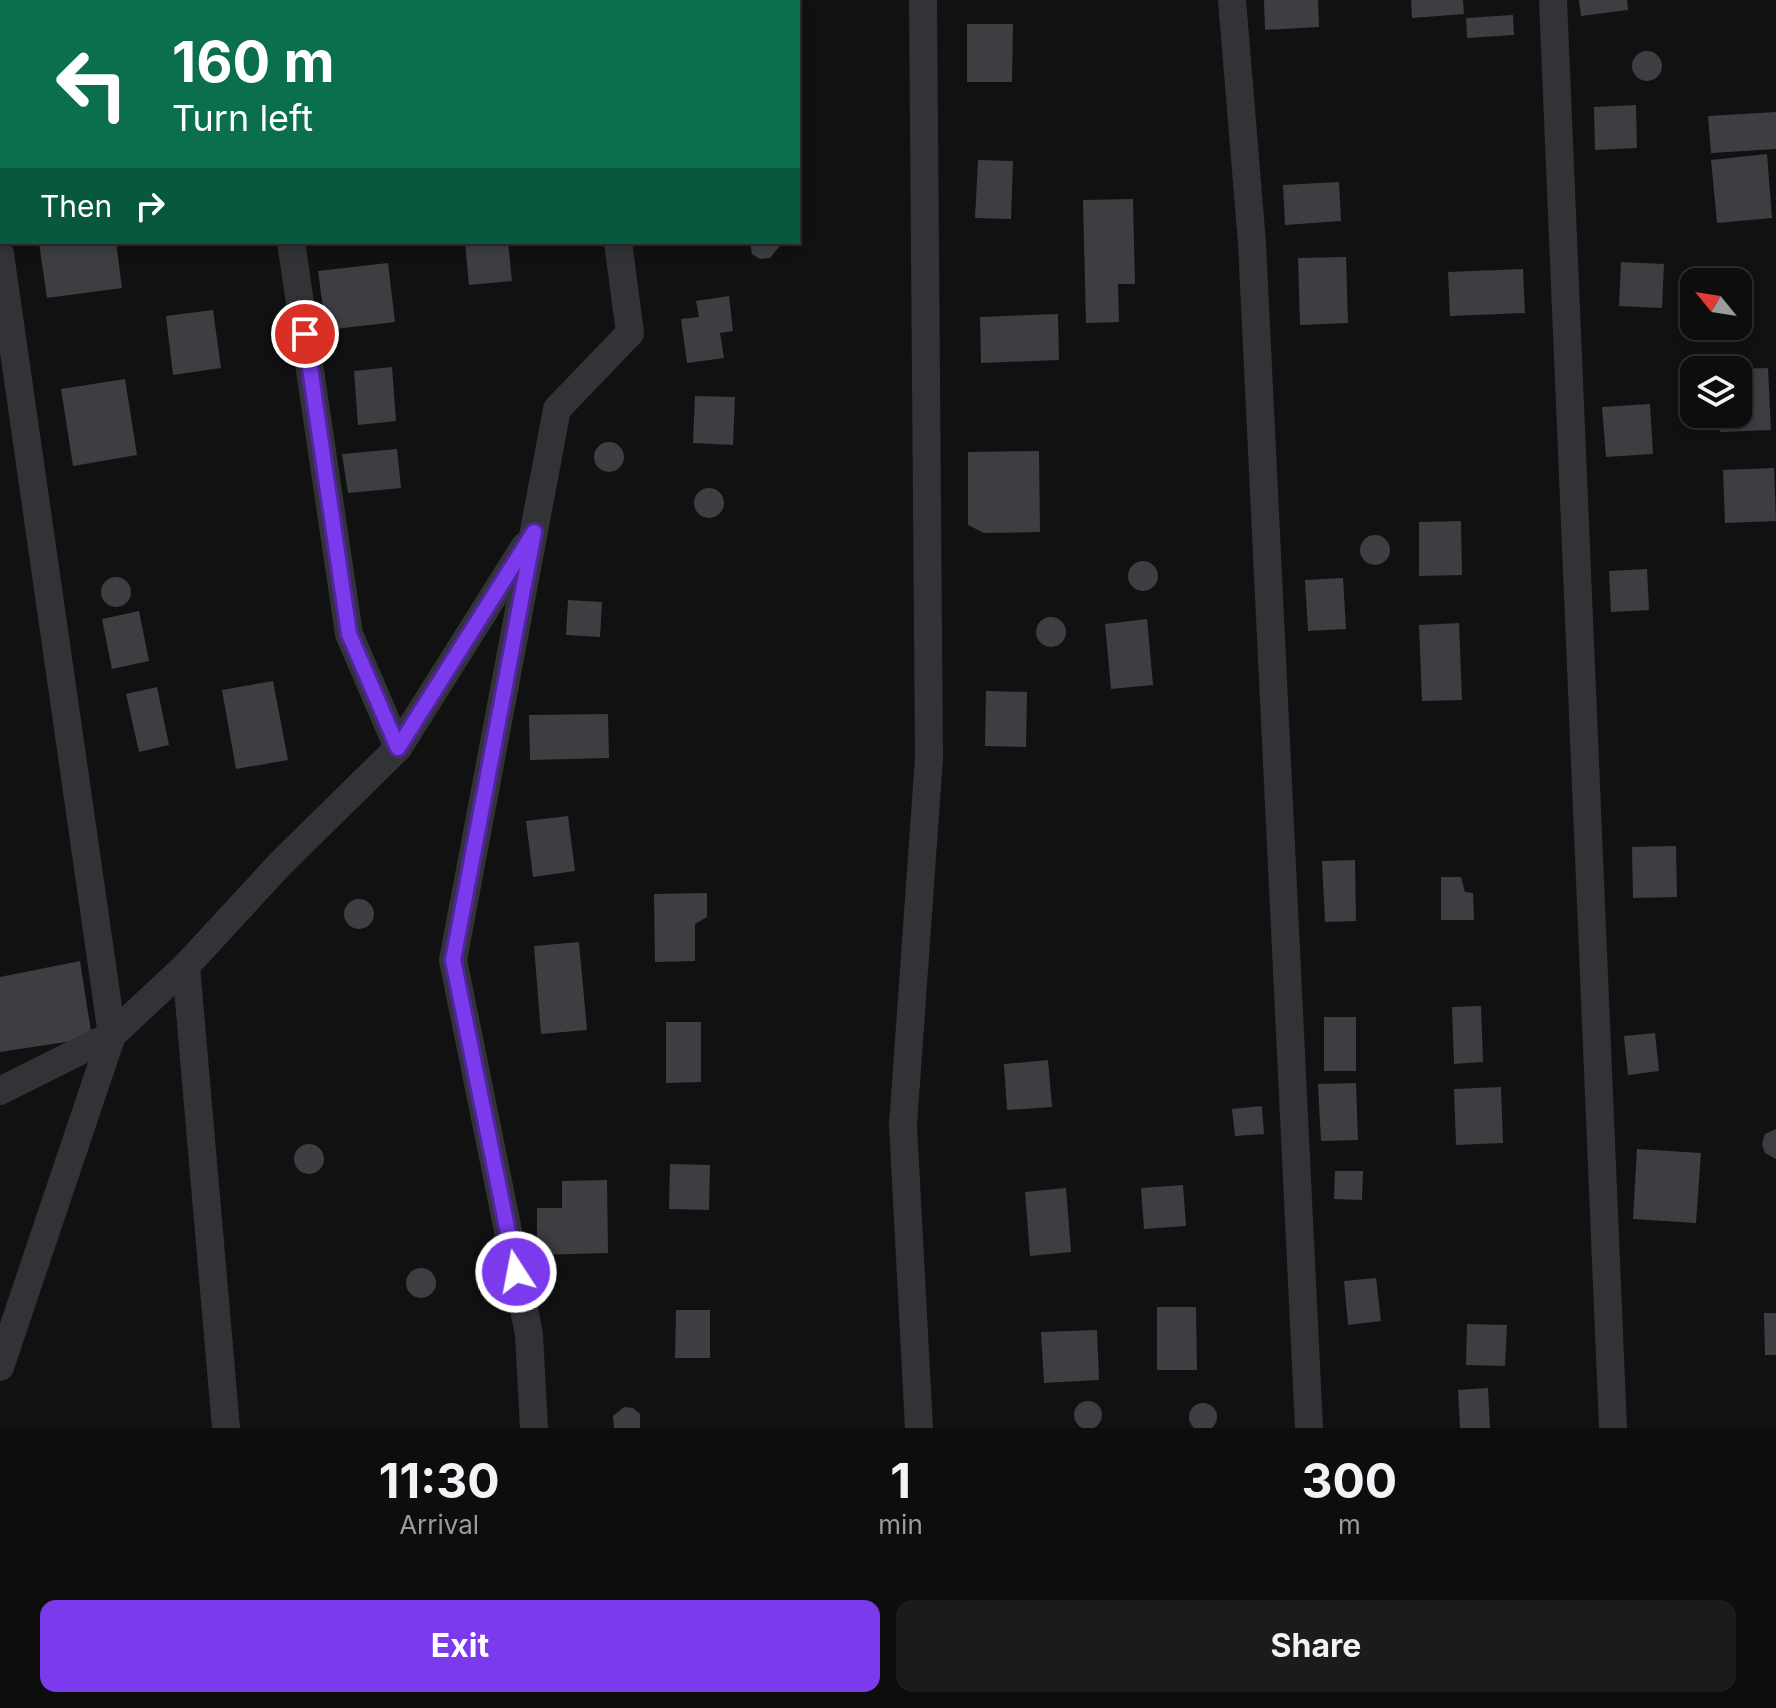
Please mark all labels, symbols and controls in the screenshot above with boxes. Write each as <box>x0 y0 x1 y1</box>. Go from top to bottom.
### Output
text: 160 m <box>172 28 335 96</box>
icon: left <box>40 32 144 136</box>
text: Turn left <box>172 96 313 140</box>
icon: right <box>128 184 172 228</box>
text: Then <box>40 188 112 224</box>
north arrow <box>1680 268 1752 340</box>
map controls <box>1680 268 1752 428</box>
pin <box>271 300 339 368</box>
icon: arrive <box>283 312 327 356</box>
button: layers <box>1680 356 1752 428</box>
position arrow <box>474 1230 558 1314</box>
text: 11:30 <box>379 1451 500 1510</box>
text: 1 <box>890 1451 911 1510</box>
text: 300 <box>1302 1451 1397 1510</box>
text: Arrival <box>399 1509 479 1540</box>
text: min <box>878 1509 923 1540</box>
text: m <box>1338 1509 1361 1540</box>
button: Exit <box>40 1600 880 1692</box>
button: Share <box>896 1600 1736 1692</box>

